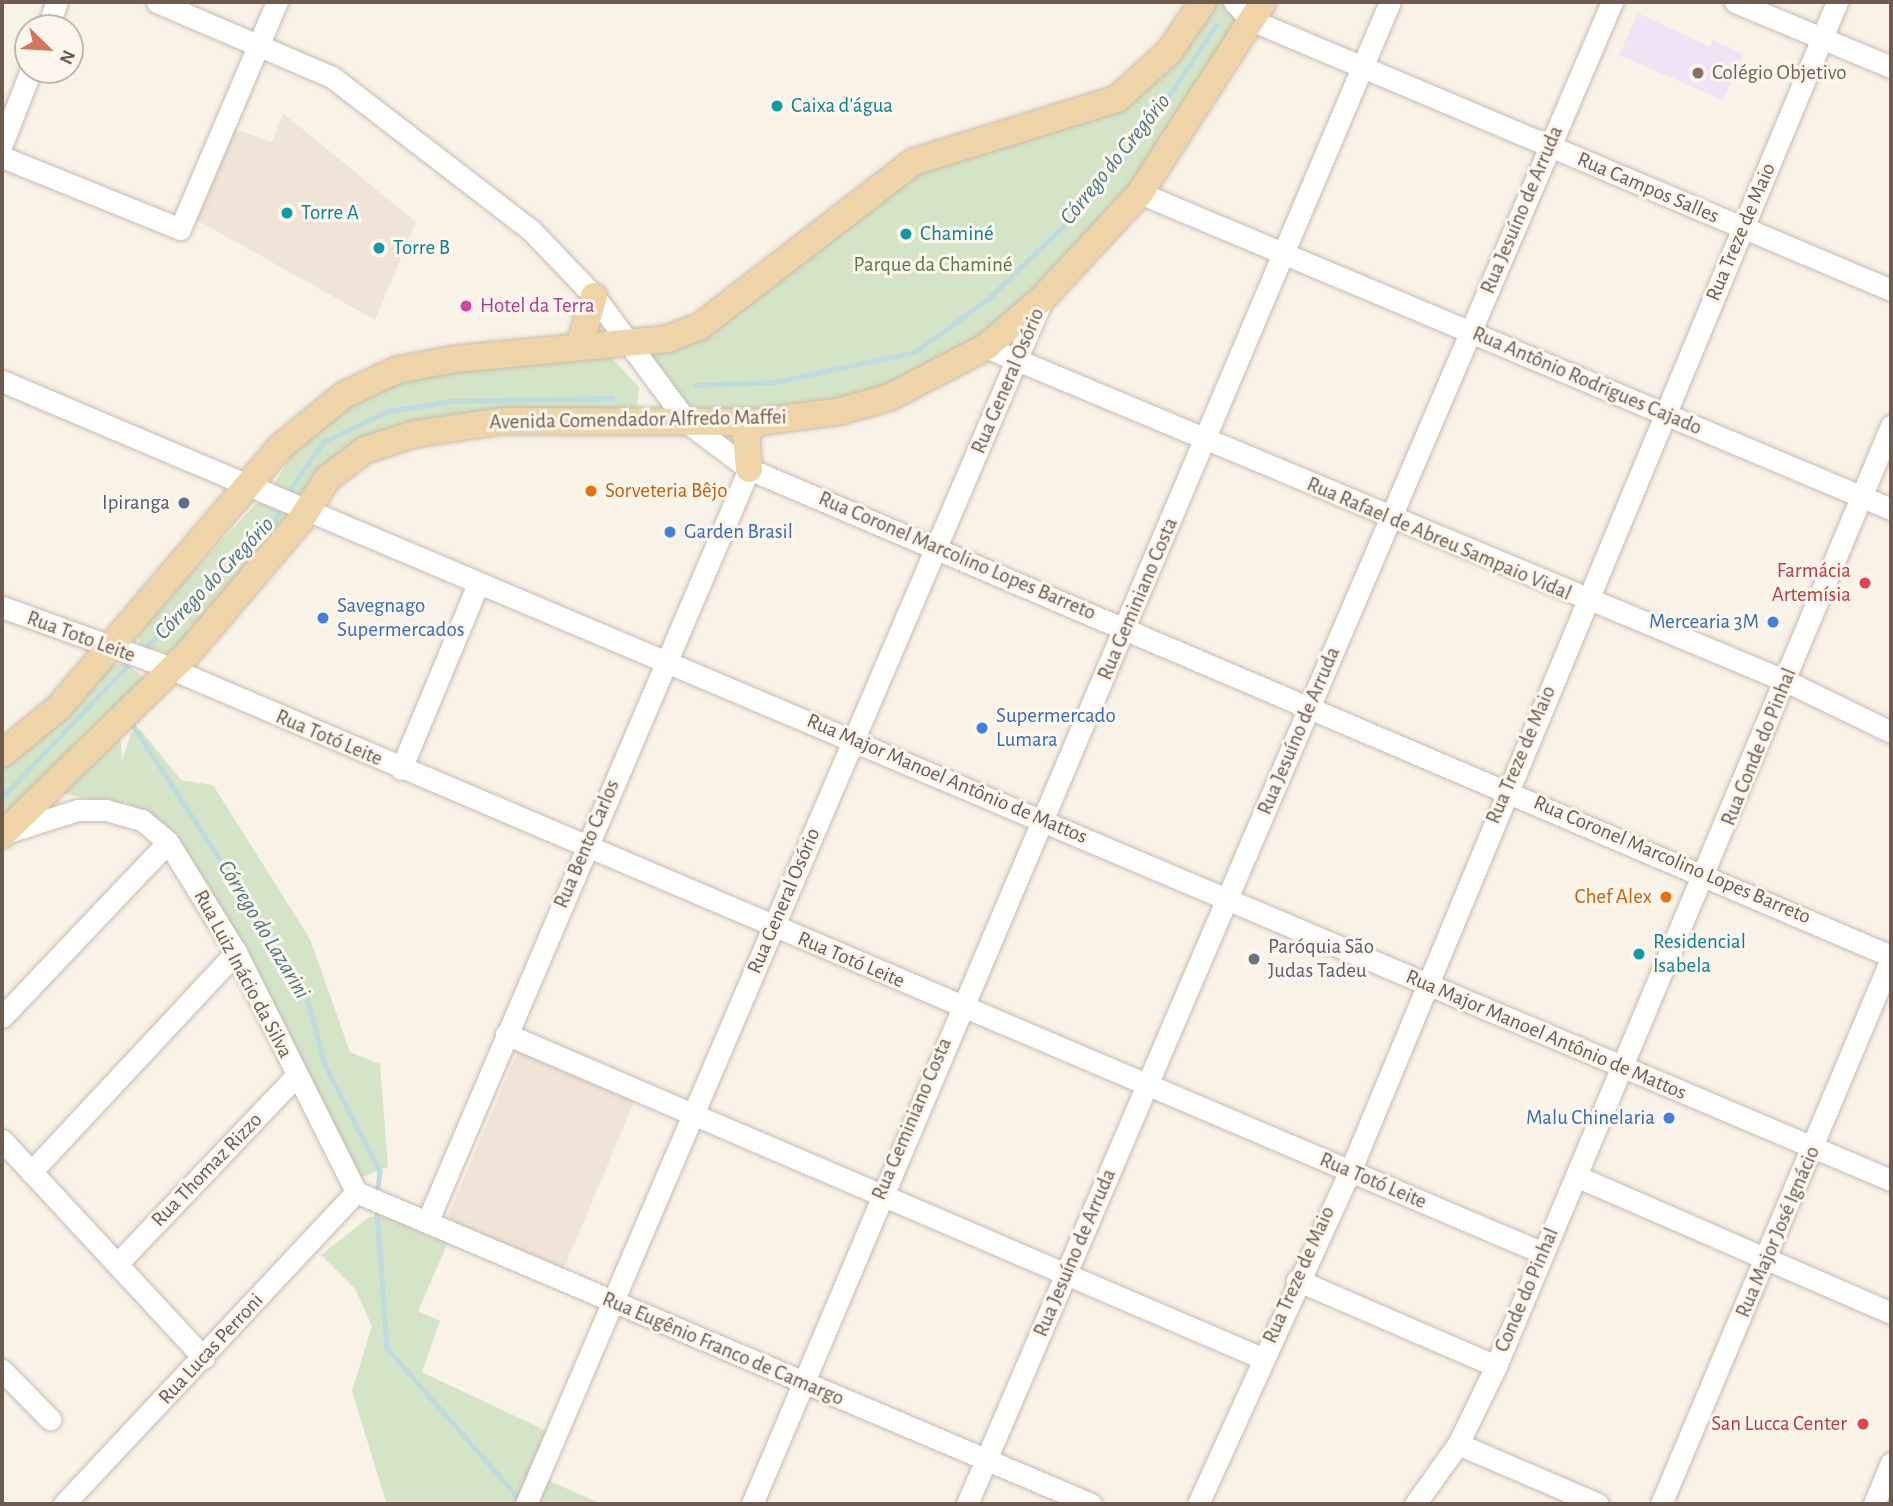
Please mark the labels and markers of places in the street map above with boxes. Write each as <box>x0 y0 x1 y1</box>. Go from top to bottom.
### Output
place label: Colégio Objetivo <box>1712 60 1847 86</box>
marker: Colégio Objetivo <box>1690 65 1706 81</box>
place label: Caixa d'água <box>791 93 893 119</box>
marker: Caixa d'água <box>769 98 785 114</box>
place label: Torre A <box>301 200 359 226</box>
marker: Torre A <box>279 205 295 221</box>
place label: Chaminé <box>920 221 994 247</box>
marker: Chaminé <box>898 226 914 242</box>
place label: Torre B <box>393 235 450 261</box>
marker: Torre B <box>371 240 387 256</box>
place label: Hotel da Terra <box>480 293 595 319</box>
marker: Hotel da Terra <box>458 298 474 314</box>
place label: Sorveteria Bêjo <box>605 478 728 504</box>
marker: Sorveteria Bêjo <box>583 483 599 499</box>
place label: Ipiranga <box>102 490 170 516</box>
marker: Ipiranga <box>176 495 192 511</box>
place label: Garden Brasil <box>684 519 793 545</box>
marker: Garden Brasil <box>662 524 678 540</box>
place label: Farmácia Artemísia <box>1772 558 1851 608</box>
marker: Farmácia Artemísia <box>1857 575 1873 591</box>
place label: Savegnago Supermercados <box>337 593 465 643</box>
place label: Mercearia 3M <box>1649 609 1759 635</box>
marker: Savegnago Supermercados <box>315 610 331 626</box>
marker: Mercearia 3M <box>1765 614 1781 630</box>
place label: Supermercado Lumara <box>996 703 1116 753</box>
marker: Supermercado Lumara <box>974 720 990 736</box>
place label: Chef Alex <box>1575 884 1652 910</box>
marker: Chef Alex <box>1658 889 1674 905</box>
place label: Residencial Isabela <box>1653 929 1746 979</box>
place label: Paróquia São Judas Tadeu <box>1268 934 1374 984</box>
marker: Residencial Isabela <box>1631 946 1647 962</box>
marker: Paróquia São Judas Tadeu <box>1246 951 1262 967</box>
place label: Malu Chinelaria <box>1526 1105 1655 1131</box>
marker: Malu Chinelaria <box>1661 1110 1677 1126</box>
place label: San Lucca Center <box>1711 1411 1847 1437</box>
marker: San Lucca Center <box>1853 1414 1873 1434</box>

